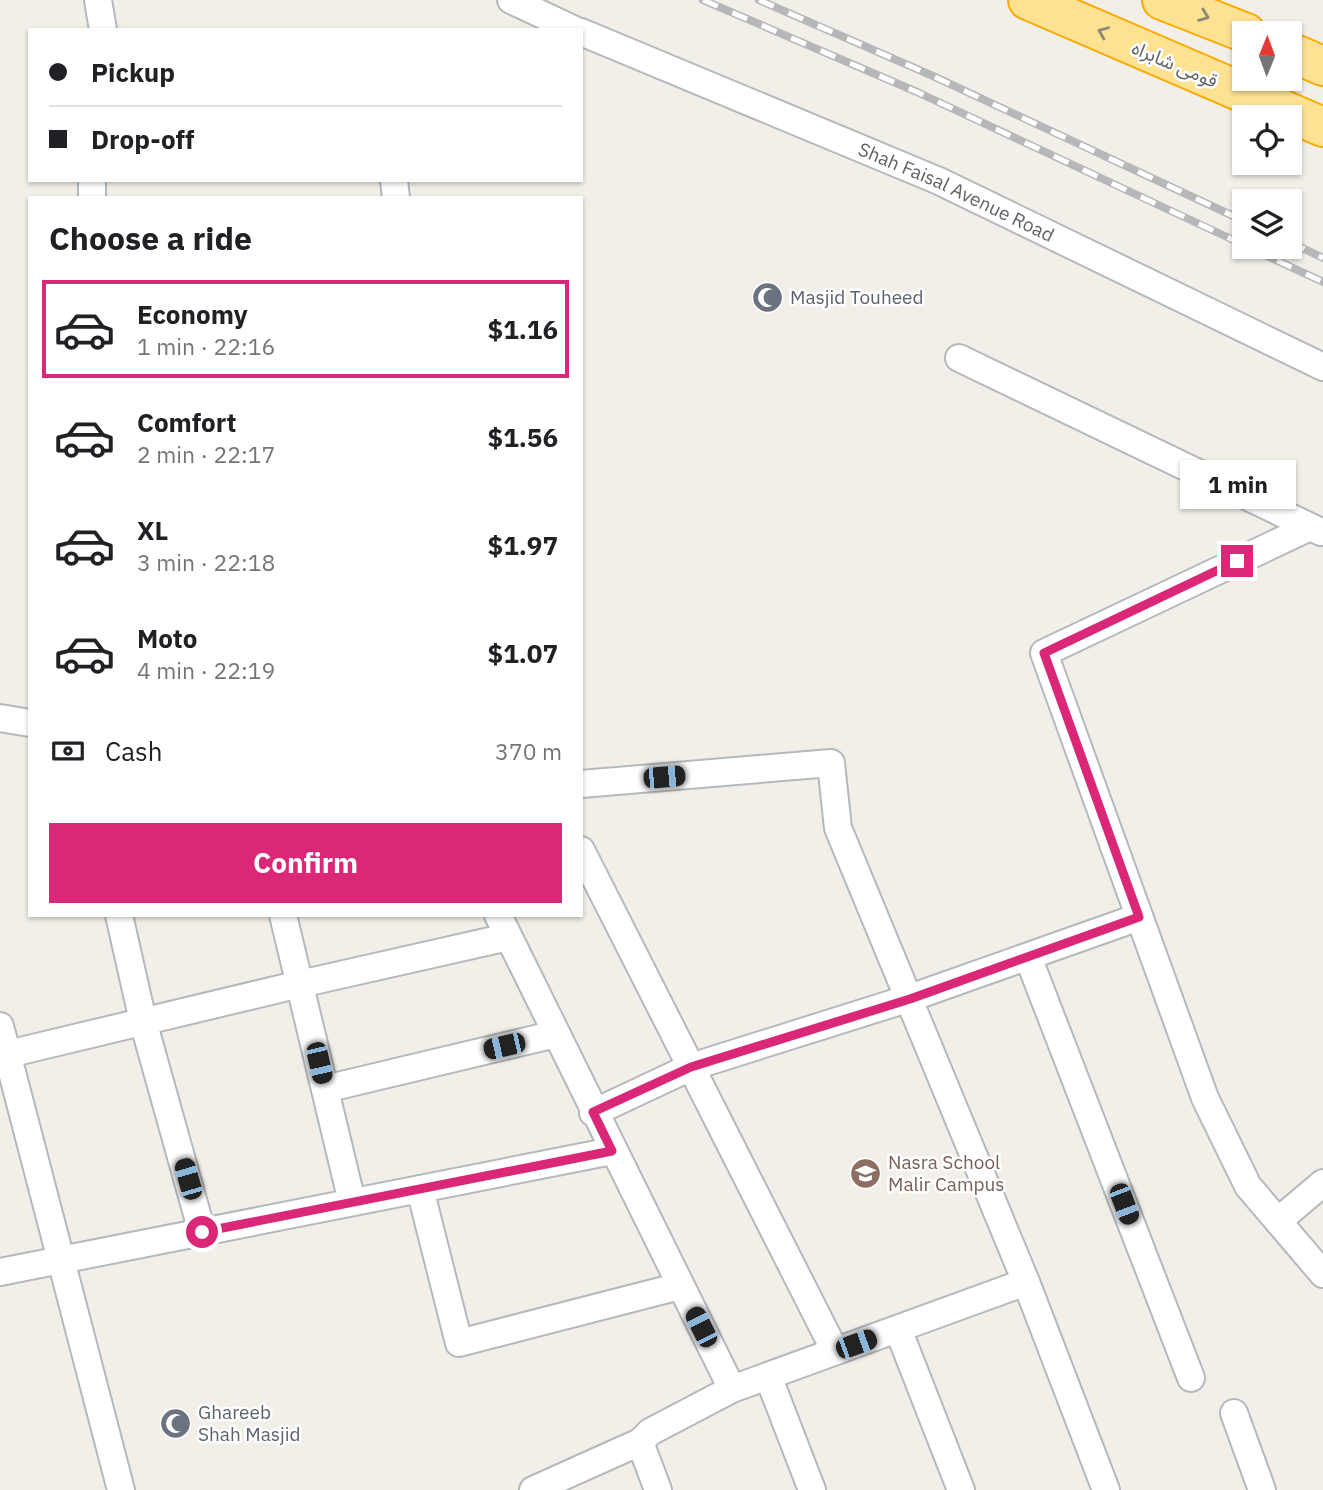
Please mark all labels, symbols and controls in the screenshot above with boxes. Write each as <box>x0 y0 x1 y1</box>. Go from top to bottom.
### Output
one-way arrow <box>1198 8 1210 22</box>
north arrow <box>1232 21 1302 91</box>
map controls <box>1232 21 1302 259</box>
one-way arrow <box>1098 26 1110 40</box>
street label: قومی شاہراہ <box>1129 35 1221 93</box>
text: Pickup <box>91 55 175 89</box>
button: locate <box>1232 105 1302 175</box>
text: Drop-off <box>91 122 194 156</box>
street label: Shah Faisal Avenue Road <box>855 137 1058 247</box>
button: layers <box>1232 189 1302 259</box>
text: Choose a ride <box>49 217 252 259</box>
mosque icon: Masjid Touheed <box>750 280 784 314</box>
place label: Masjid Touheed <box>790 285 924 309</box>
text: Economy <box>137 297 248 331</box>
icon: car <box>53 298 116 361</box>
text: $1.16 <box>488 312 558 346</box>
text: 1 min · 22:16 <box>137 331 275 361</box>
text: Comfort <box>137 405 236 439</box>
icon: car <box>53 406 116 469</box>
text: $1.56 <box>488 420 558 454</box>
text: 2 min · 22:17 <box>137 439 275 469</box>
callout: 1 min <box>1179 460 1295 508</box>
text: 1 min <box>1208 469 1268 499</box>
text: XL <box>137 513 168 547</box>
icon: car <box>53 514 116 577</box>
text: $1.97 <box>488 528 558 562</box>
route end <box>1221 545 1253 577</box>
text: 3 min · 22:18 <box>137 547 275 577</box>
text: Moto <box>137 621 197 655</box>
icon: car <box>53 622 116 685</box>
text: $1.07 <box>488 636 558 670</box>
text: 4 min · 22:19 <box>137 655 275 685</box>
icon: cash <box>49 732 87 770</box>
text: Cash <box>105 734 162 768</box>
text: 370 m <box>495 736 562 766</box>
car <box>643 765 686 789</box>
button: Confirm <box>49 823 562 903</box>
car <box>482 1031 527 1061</box>
car <box>305 1040 334 1086</box>
place label: Nasra School Malir Campus <box>888 1150 1005 1196</box>
car <box>173 1156 204 1202</box>
school or university icon: Nasra School Malir Campus <box>848 1156 882 1190</box>
car <box>1107 1181 1142 1227</box>
route start <box>186 1216 218 1248</box>
car <box>683 1304 720 1350</box>
car <box>833 1327 880 1361</box>
place label: Ghareeb Shah Masjid <box>198 1400 301 1446</box>
mosque icon: Ghareeb Shah Masjid <box>158 1406 192 1440</box>

